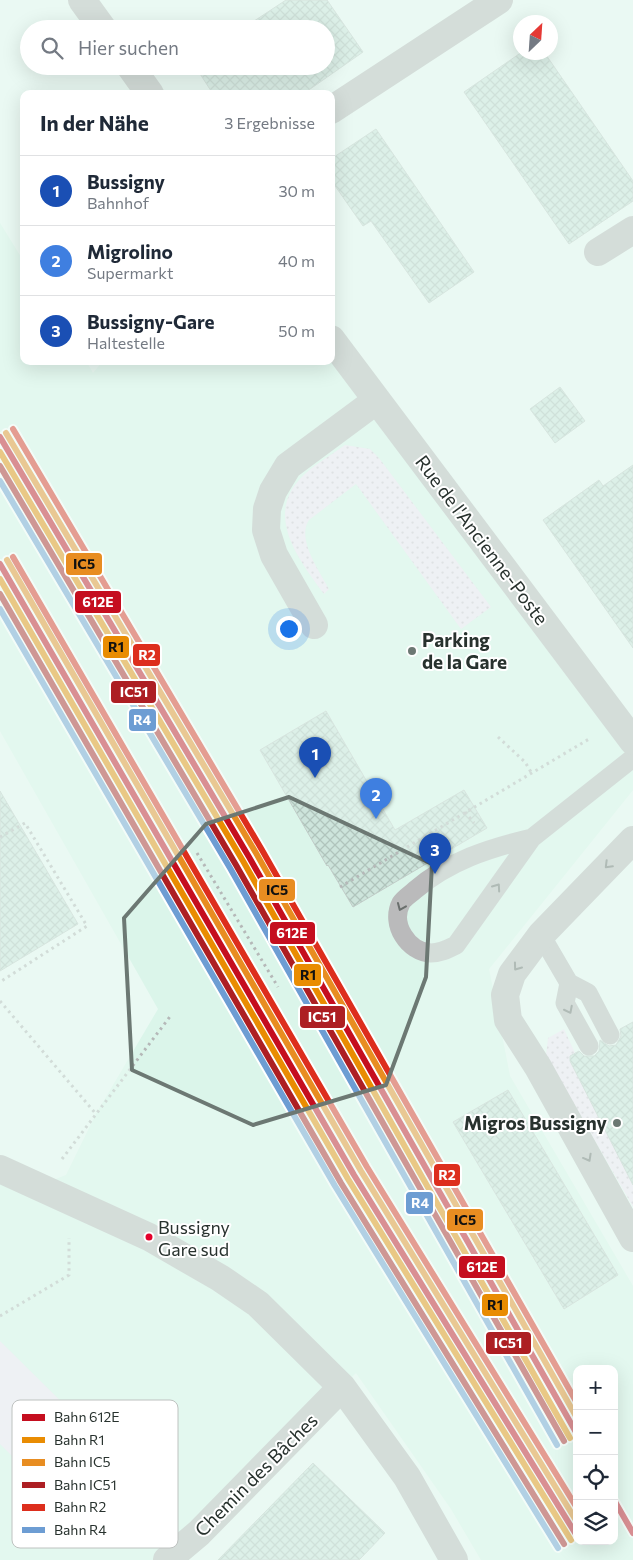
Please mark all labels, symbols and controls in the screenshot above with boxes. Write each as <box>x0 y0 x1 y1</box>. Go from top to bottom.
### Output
north arrow <box>513 15 558 60</box>
search box <box>20 20 335 75</box>
icon: search <box>38 34 66 62</box>
text: Hier suchen <box>78 36 179 59</box>
text: In der Nähe <box>40 110 149 135</box>
text: 3 Ergebnisse <box>224 113 315 132</box>
text: Bussigny <box>87 170 165 193</box>
text: 1 <box>52 181 60 200</box>
text: 30 m <box>278 181 315 200</box>
text: Bahnhof <box>87 193 149 212</box>
text: Migrolino <box>87 240 173 263</box>
text: 2 <box>51 251 61 270</box>
text: 40 m <box>278 251 315 270</box>
text: Supermarkt <box>87 263 174 282</box>
text: Bussigny-Gare <box>87 310 215 333</box>
text: 3 <box>51 321 61 340</box>
text: 50 m <box>278 321 315 340</box>
text: Haltestelle <box>87 333 165 352</box>
street label: Rue de l'Ancienne-Poste <box>411 450 554 629</box>
line badge: IC5 <box>65 552 103 576</box>
text: IC5 <box>73 555 95 572</box>
line badge: 612E <box>74 590 122 614</box>
text: 612E <box>82 593 114 610</box>
your location <box>276 616 302 642</box>
place label: Parking de la Gare <box>422 628 507 673</box>
line badge: R1 <box>102 635 130 659</box>
text: R1 <box>108 638 124 655</box>
line badge: R2 <box>132 643 161 667</box>
marker: Parking de la Gare <box>406 645 418 657</box>
text: R2 <box>138 646 156 663</box>
line badge: IC51 <box>110 680 157 704</box>
text: IC51 <box>120 683 148 700</box>
line badge: R4 <box>128 708 157 732</box>
text: R4 <box>133 711 151 728</box>
pin: 1 <box>299 737 331 778</box>
pin: 2 <box>360 778 392 819</box>
pin: 3 <box>419 833 451 874</box>
one-way arrow <box>605 859 614 868</box>
line badge: IC5 <box>258 878 296 902</box>
text: IC5 <box>266 881 288 898</box>
one-way arrow <box>491 884 500 893</box>
one-way arrow <box>396 902 407 911</box>
line badge: 612E <box>269 921 316 945</box>
text: 612E <box>276 924 308 941</box>
one-way arrow <box>514 962 523 971</box>
line badge: R1 <box>293 963 322 987</box>
text: R1 <box>300 966 316 983</box>
one-way arrow <box>563 1004 573 1013</box>
line badge: IC51 <box>299 1005 346 1029</box>
text: IC51 <box>308 1008 336 1025</box>
place label: Migros Bussigny <box>464 1111 608 1134</box>
marker: Migros Bussigny <box>611 1117 623 1129</box>
one-way arrow <box>582 1152 592 1161</box>
line badge: R2 <box>433 1163 461 1187</box>
text: R2 <box>438 1166 456 1183</box>
line badge: R4 <box>405 1191 434 1215</box>
text: R4 <box>411 1194 429 1211</box>
line badge: IC5 <box>446 1208 484 1232</box>
text: IC5 <box>454 1211 476 1228</box>
place label: Bussigny Gare sud <box>158 1216 230 1260</box>
marker: Bussigny Gare sud <box>144 1232 154 1242</box>
line badge: 612E <box>458 1255 506 1279</box>
text: 612E <box>466 1258 498 1275</box>
line badge: R1 <box>481 1293 509 1317</box>
text: R1 <box>487 1296 503 1313</box>
line badge: IC51 <box>485 1331 532 1355</box>
text: IC51 <box>494 1334 522 1351</box>
map controls <box>573 1365 618 1545</box>
button: + <box>573 1365 618 1410</box>
legend <box>12 1400 178 1548</box>
text: Bahn 612E <box>54 1408 120 1425</box>
street label: Chemin des Bâches <box>189 1408 322 1541</box>
button: − <box>573 1410 618 1455</box>
text: Bahn R1 <box>54 1431 104 1448</box>
text: Bahn IC5 <box>54 1453 111 1470</box>
button: locate <box>573 1455 618 1500</box>
text: Bahn IC51 <box>54 1476 117 1493</box>
text: Bahn R2 <box>54 1498 106 1515</box>
button: layers <box>573 1500 618 1545</box>
text: Bahn R4 <box>54 1521 107 1538</box>

